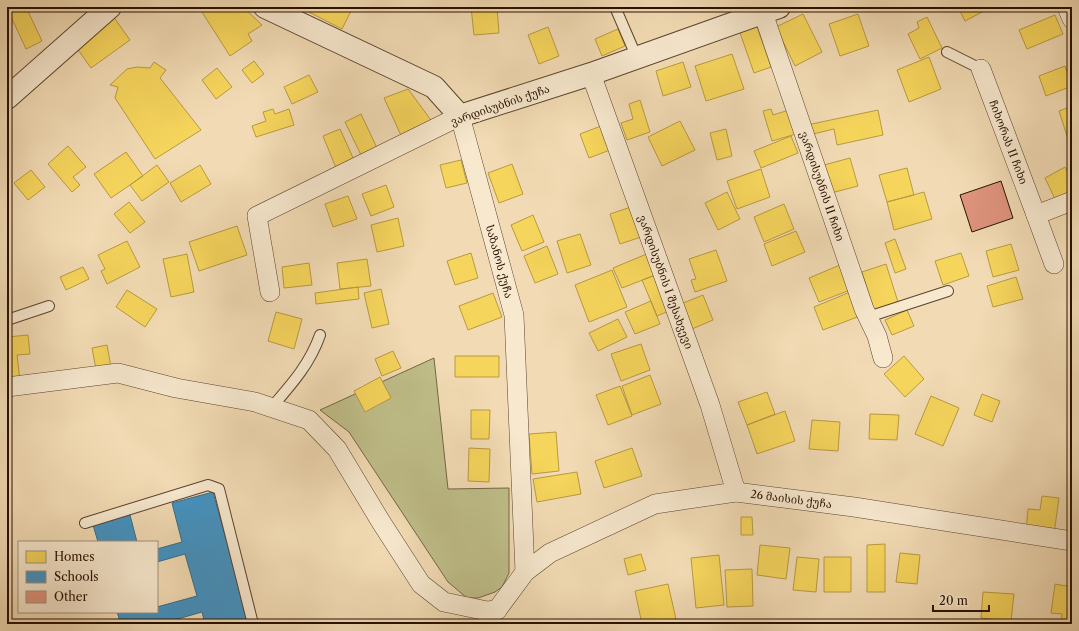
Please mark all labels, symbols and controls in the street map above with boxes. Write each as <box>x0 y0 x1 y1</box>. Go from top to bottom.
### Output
street label: ვარდისუბნის ქუჩა <box>449 81 551 129</box>
street label: ჩიხორას II ჩიხი <box>986 98 1031 186</box>
street label: ვარდისუბნის II ჩიხი <box>797 129 847 243</box>
street label: ვარდისუბნის I შესახვევი <box>635 213 696 351</box>
street label: საზანოს ქუჩა <box>483 223 516 300</box>
street label: 26 მაისის ქუჩა <box>750 487 833 511</box>
legend <box>18 541 158 613</box>
text: Homes <box>54 549 94 564</box>
text: Schools <box>54 569 99 584</box>
scale bar <box>933 587 989 613</box>
text: Other <box>54 589 88 604</box>
text: 20 m <box>939 593 968 608</box>

